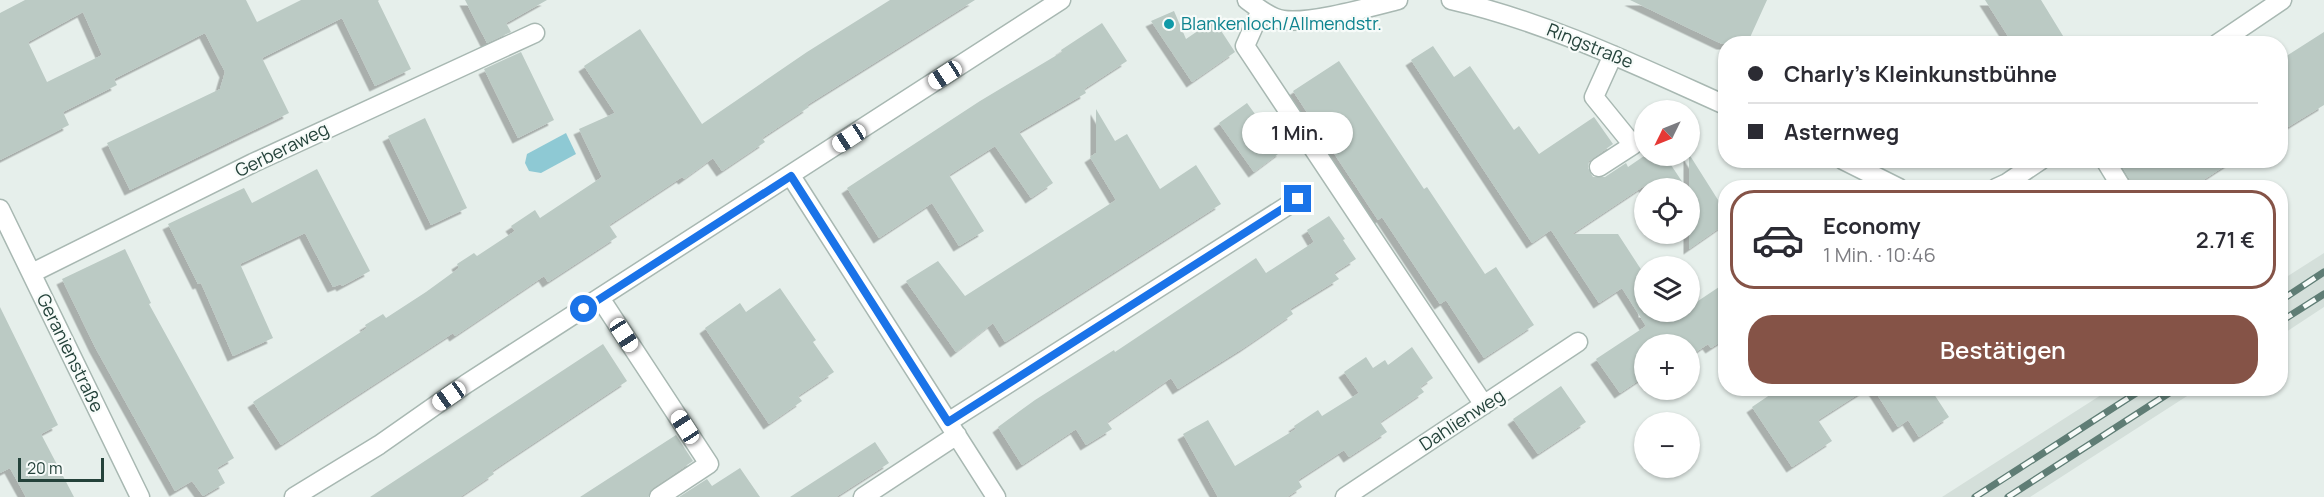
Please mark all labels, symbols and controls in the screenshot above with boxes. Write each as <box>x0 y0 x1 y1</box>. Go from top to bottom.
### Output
place label: Blankenloch/Allmendstr. <box>1181 11 1382 35</box>
marker: Blankenloch/Allmendstr. <box>1162 17 1176 31</box>
street label: Ringstraße <box>1544 17 1637 73</box>
car <box>925 58 965 92</box>
text: Charly's Kleinkunstbühne <box>1784 59 2057 89</box>
north arrow <box>1634 100 1700 166</box>
map controls <box>1634 100 1700 478</box>
callout: 1 Min. <box>1242 112 1354 154</box>
street label: Gerberaweg <box>231 116 332 182</box>
text: Asternweg <box>1784 117 1899 147</box>
text: 1 Min. <box>1271 119 1324 146</box>
car <box>829 121 869 155</box>
button: locate <box>1634 178 1700 244</box>
route end <box>1284 185 1311 212</box>
text: Economy <box>1823 211 1921 241</box>
icon: car <box>1751 213 1805 267</box>
text: 2.71 € <box>2196 225 2255 255</box>
text: 1 Min. · 10:46 <box>1823 241 1936 268</box>
button: layers <box>1634 256 1700 322</box>
street label: Geranienstraße <box>32 289 110 416</box>
route start <box>570 295 597 322</box>
car <box>607 315 641 355</box>
button: Bestätigen <box>1748 315 2258 384</box>
button: + <box>1634 334 1700 400</box>
car <box>429 378 469 414</box>
street label: Dahlienweg <box>1414 383 1509 456</box>
car <box>668 407 702 447</box>
button: − <box>1634 412 1700 478</box>
scale bar <box>18 455 104 482</box>
text: 20 m <box>27 457 63 479</box>

